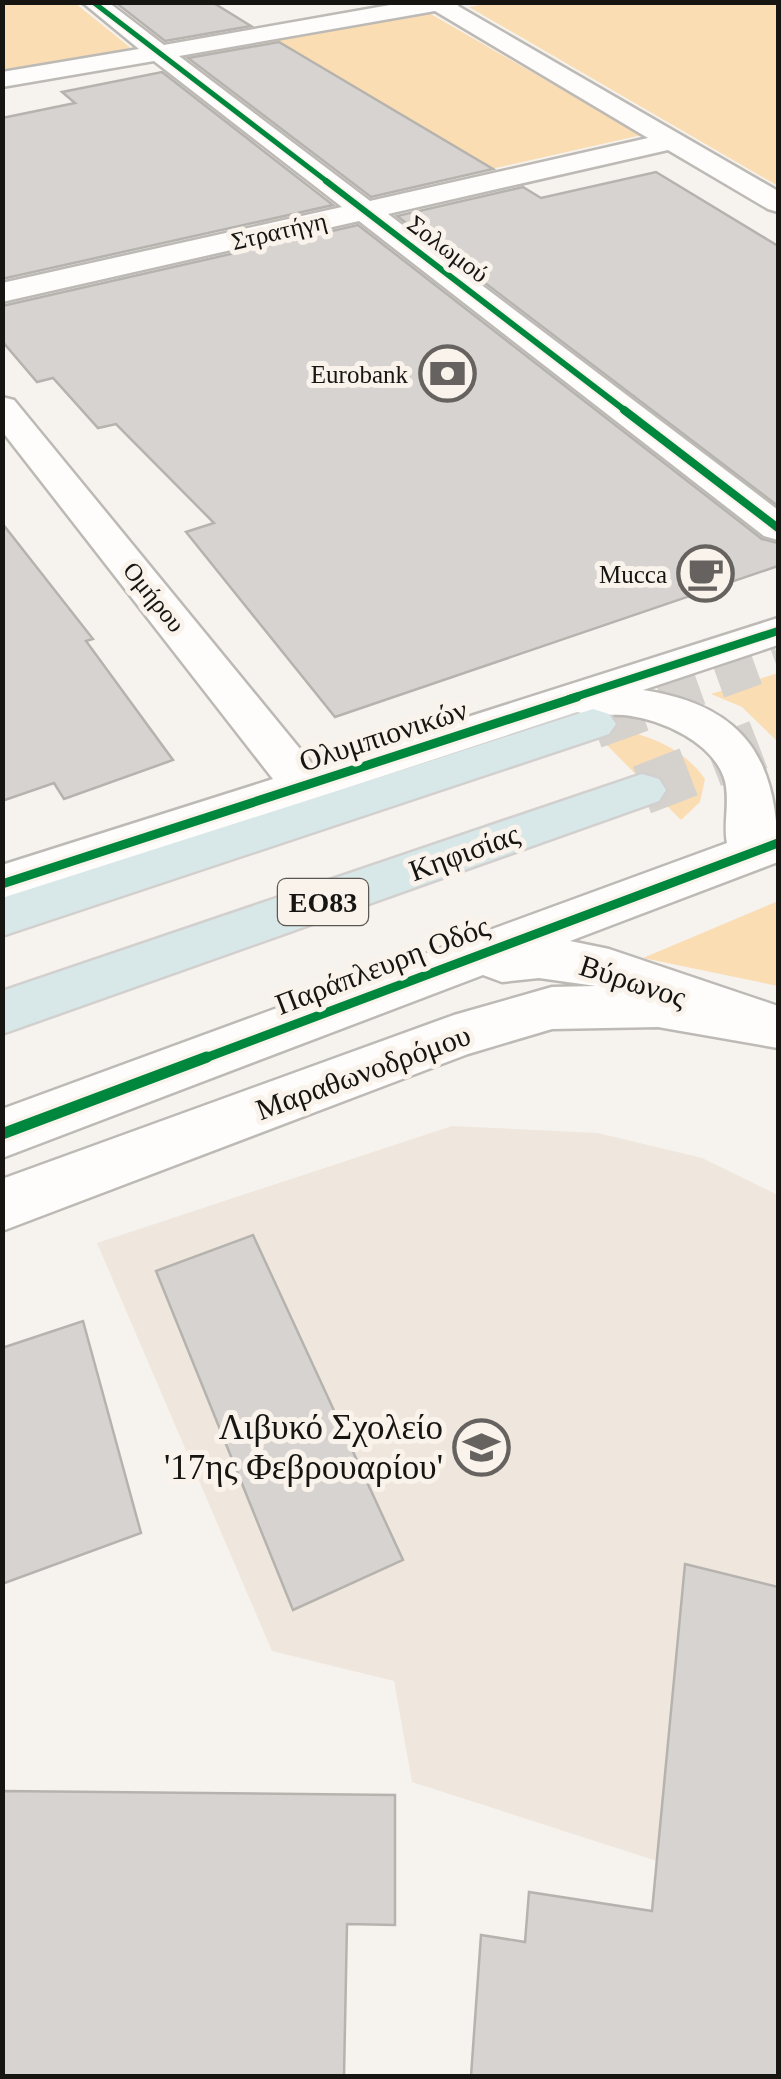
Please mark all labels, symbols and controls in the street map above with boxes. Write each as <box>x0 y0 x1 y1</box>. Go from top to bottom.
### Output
street label: Στρατήγη <box>229 207 329 255</box>
street label: Σολωμού <box>402 210 494 288</box>
bank icon: Eurobank <box>417 344 477 404</box>
place label: Eurobank <box>311 361 408 388</box>
cafe icon: Mucca <box>676 544 736 604</box>
street label: Ομήρου <box>118 557 190 637</box>
place label: Mucca <box>599 561 667 588</box>
street label: Ολυμπιονικών <box>295 692 471 778</box>
street label: Κηφισίας <box>405 817 524 887</box>
road number: ΕΟ83 <box>278 879 368 925</box>
street label: Παράπλευρη Οδός <box>271 909 494 1021</box>
street label: Βύρωνος <box>576 948 691 1014</box>
street label: Μαραθωνοδρόμου <box>251 1018 475 1126</box>
place label: Λιβυκό Σχολείο '17ης Φεβρουαρίου' <box>164 1408 443 1487</box>
school or university icon: Λιβυκό Σχολείο '17ης Φεβρουαρίου' <box>452 1417 512 1477</box>

